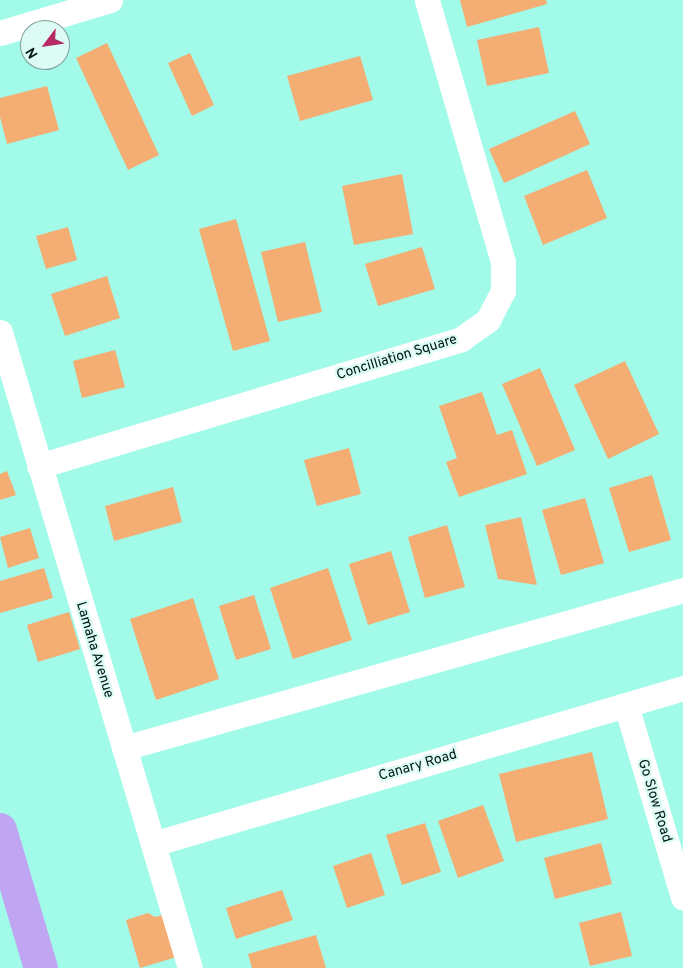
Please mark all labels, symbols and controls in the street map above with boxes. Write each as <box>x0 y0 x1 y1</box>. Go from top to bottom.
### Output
north arrow <box>20 20 70 70</box>
text: N <box>23 44 42 61</box>
street label: Concilliation Square <box>335 332 459 384</box>
street label: Lamaha Avenue <box>71 600 117 700</box>
street label: Canary Road <box>377 747 459 785</box>
street label: Go Slow Road <box>633 757 675 845</box>

